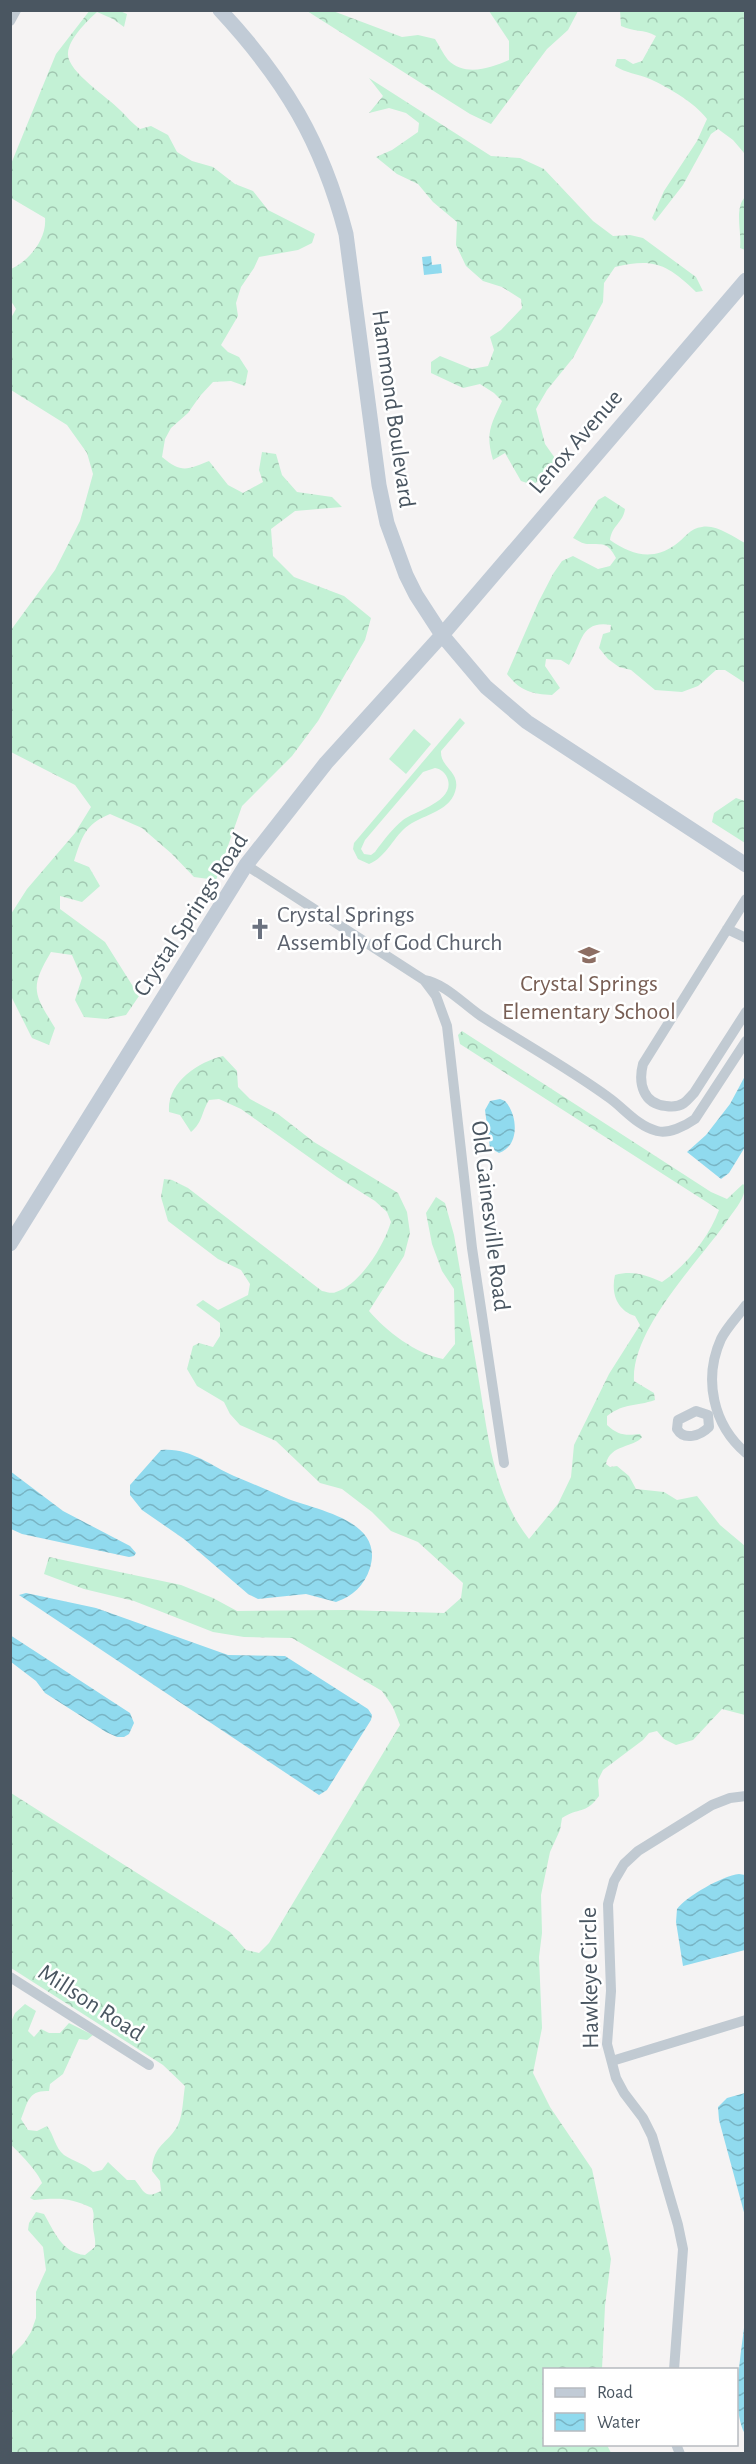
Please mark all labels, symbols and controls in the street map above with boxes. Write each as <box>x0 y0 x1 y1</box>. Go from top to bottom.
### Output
street label: Hammond Boulevard <box>367 308 419 510</box>
street label: Lenox Avenue <box>525 386 627 498</box>
street label: Crystal Springs Road <box>129 829 253 1001</box>
place label: Crystal Springs Assembly of God Church <box>277 903 502 955</box>
church icon: Crystal Springs Assembly of God Church <box>248 917 272 941</box>
school or university icon: Crystal Springs Elementary School <box>577 943 601 967</box>
place label: Crystal Springs Elementary School <box>502 972 676 1024</box>
street label: Old Gainesville Road <box>466 1119 514 1313</box>
street label: Hawkeye Circle <box>577 1907 603 2049</box>
street label: Millson Road <box>34 1960 148 2046</box>
legend <box>543 2368 738 2446</box>
text: Road <box>597 2384 633 2402</box>
text: Water <box>597 2414 640 2432</box>

